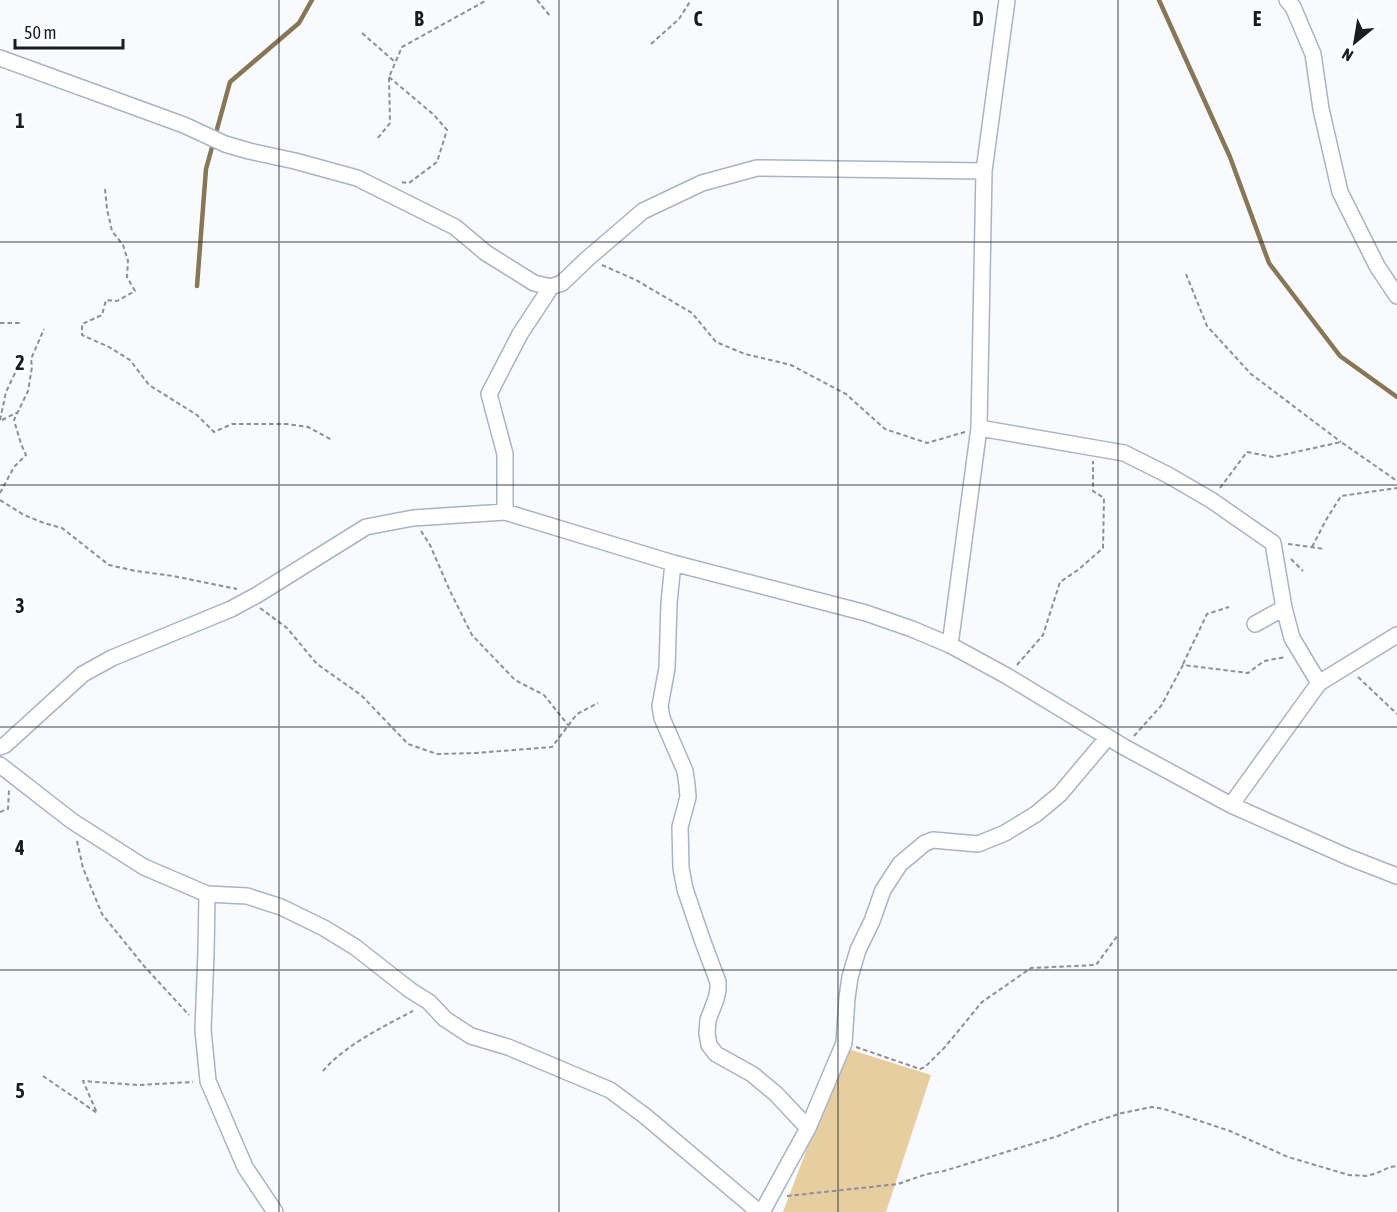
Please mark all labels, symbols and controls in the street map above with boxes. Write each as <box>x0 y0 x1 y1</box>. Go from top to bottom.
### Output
text: B <box>414 7 424 30</box>
text: C <box>694 7 703 30</box>
text: D <box>972 7 984 30</box>
text: E <box>1253 7 1262 30</box>
scale bar <box>15 12 123 50</box>
north arrow <box>1325 12 1385 72</box>
text: 50 m <box>24 22 56 43</box>
text: N <box>1339 45 1356 65</box>
text: 1 <box>15 109 25 132</box>
text: 2 <box>15 351 25 374</box>
text: 3 <box>15 594 25 617</box>
text: 4 <box>14 836 25 859</box>
text: 5 <box>15 1079 25 1102</box>

